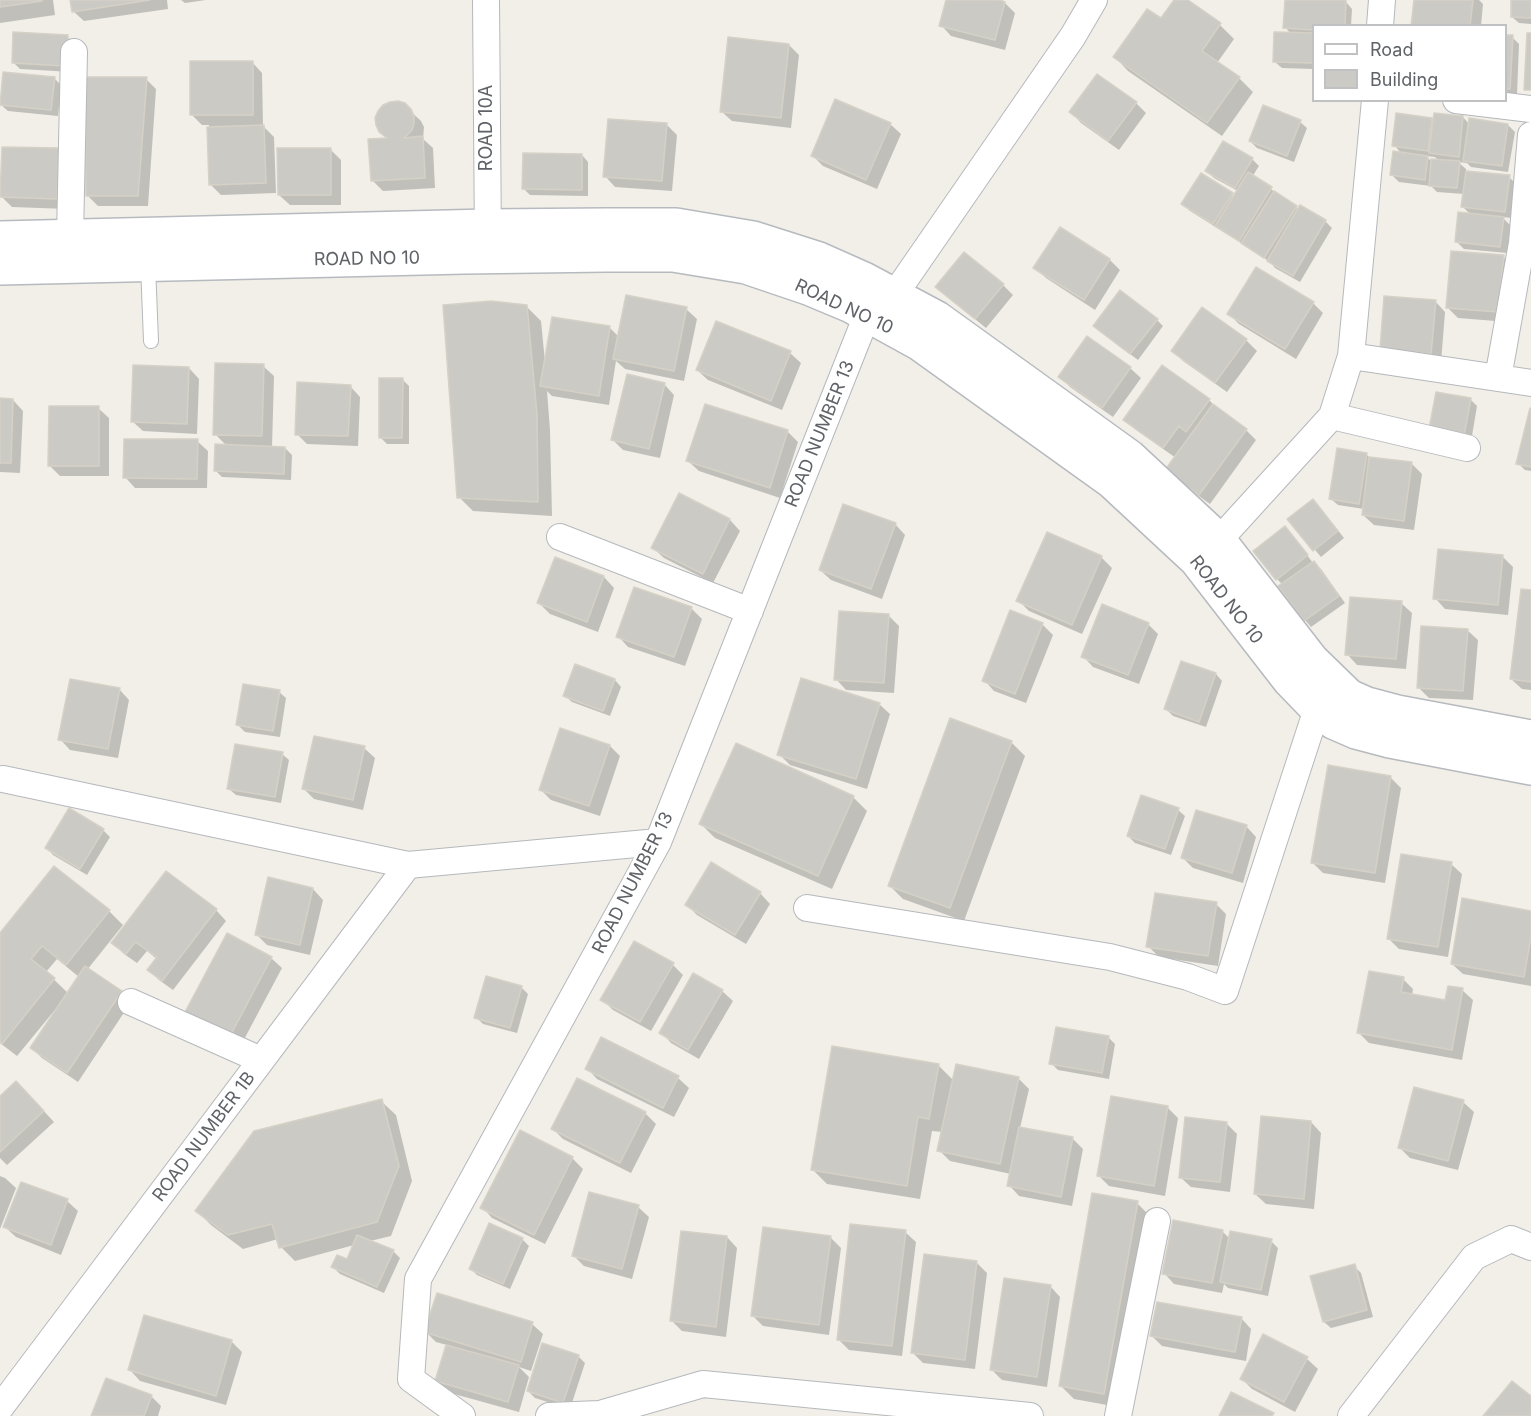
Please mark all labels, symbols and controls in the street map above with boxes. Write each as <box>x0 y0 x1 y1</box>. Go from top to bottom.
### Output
legend <box>1312 24 1507 102</box>
text: Road <box>1370 39 1413 60</box>
text: Building <box>1370 69 1438 90</box>
street label: ROAD 10A <box>476 85 498 171</box>
street label: ROAD NO 10 <box>314 247 420 271</box>
street label: ROAD NO 10 <box>791 275 897 339</box>
street label: ROAD NUMBER 13 <box>781 358 859 510</box>
street label: ROAD NO 10 <box>1185 551 1267 649</box>
street label: ROAD NUMBER 13 <box>588 809 678 957</box>
street label: ROAD NUMBER 1B <box>148 1068 260 1206</box>

